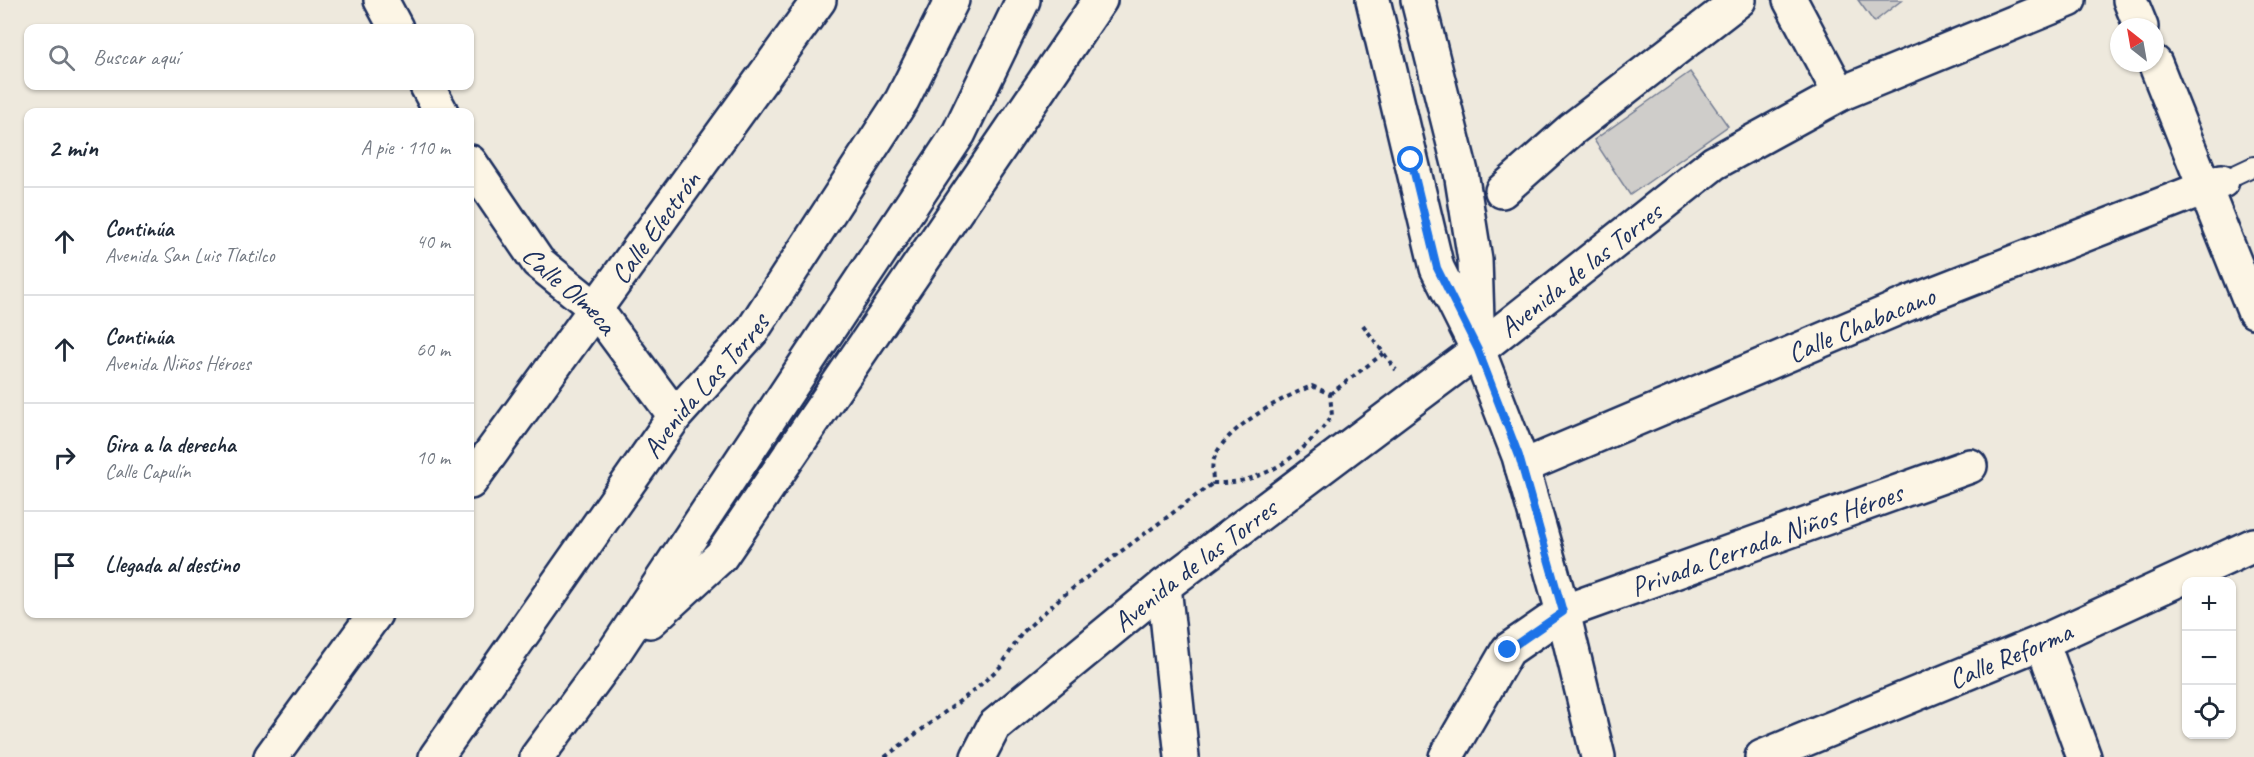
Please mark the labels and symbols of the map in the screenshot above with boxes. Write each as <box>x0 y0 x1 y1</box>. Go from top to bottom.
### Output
north arrow <box>2110 18 2164 72</box>
route start <box>1397 146 1423 172</box>
street label: Calle Electrón <box>602 163 709 291</box>
street label: Avenida de las Torres <box>1492 193 1671 345</box>
street label: Calle Olmeca <box>515 240 626 343</box>
street label: Calle Chabacano <box>1782 277 1942 371</box>
street label: Avenida Las Torres <box>634 305 778 465</box>
street label: Privada Cerrada Niños Héroes <box>1626 474 1909 604</box>
street label: Avenida de las Torres <box>1105 489 1285 639</box>
street label: Calle Reforma <box>1943 613 2079 697</box>
route end <box>1494 636 1520 662</box>

